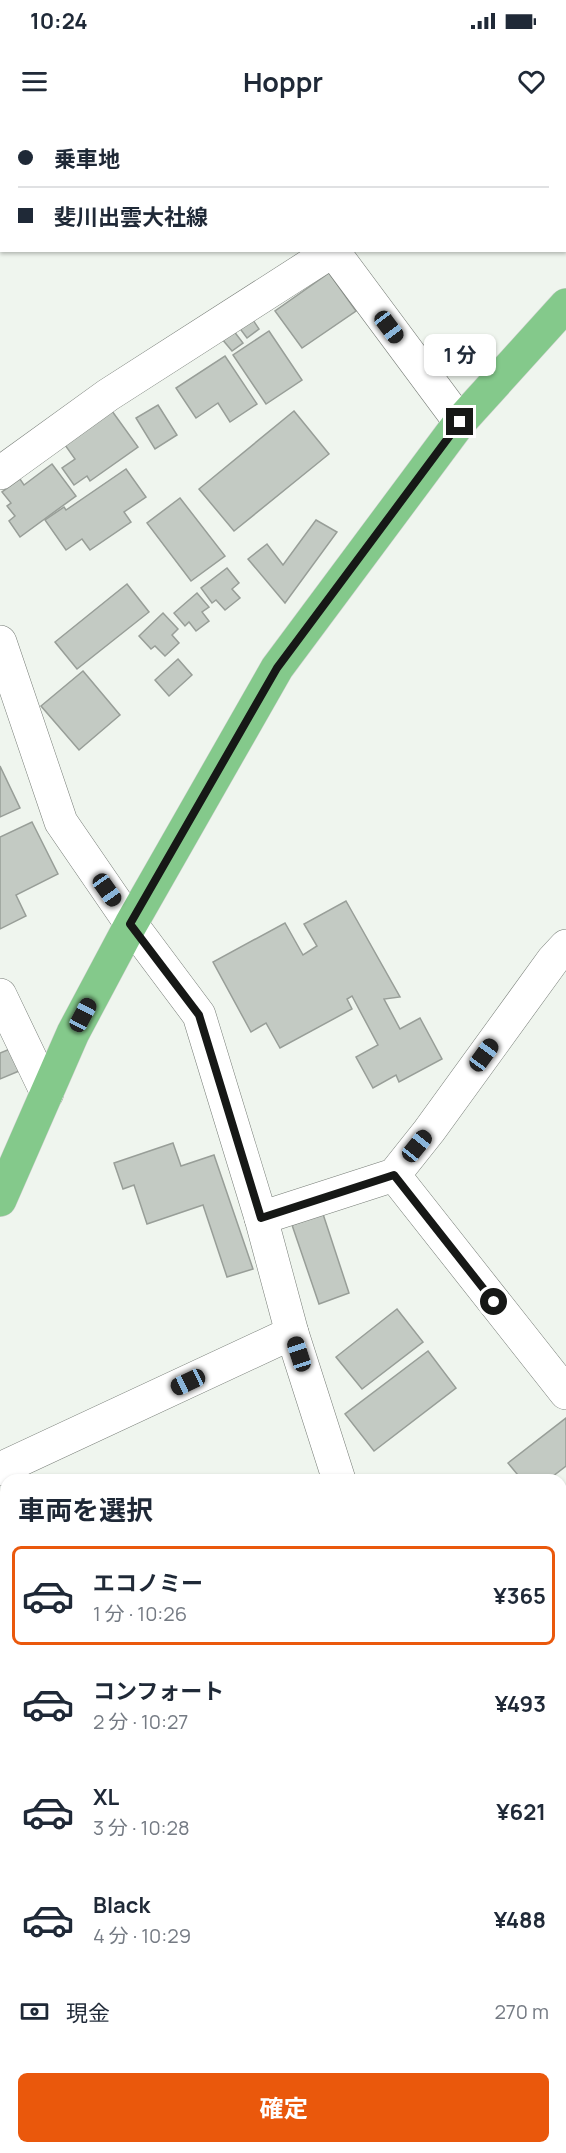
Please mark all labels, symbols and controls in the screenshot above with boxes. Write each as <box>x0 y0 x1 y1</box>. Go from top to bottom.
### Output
text: 10:24 <box>30 6 88 36</box>
text: Hoppr <box>243 63 323 100</box>
icon: menu <box>18 65 51 98</box>
icon: heart <box>515 65 548 98</box>
text: 乗車地 <box>54 144 120 174</box>
text: 斐川出雲大社線 <box>54 202 208 232</box>
car <box>371 307 407 347</box>
callout: 1 分 <box>424 335 496 377</box>
text: 1 分 <box>444 341 476 368</box>
route end <box>446 408 473 435</box>
car <box>89 870 125 910</box>
car <box>67 995 99 1035</box>
car <box>466 1035 502 1075</box>
car <box>399 1126 435 1166</box>
route start <box>480 1288 507 1315</box>
car <box>285 1334 313 1374</box>
car <box>168 1366 208 1398</box>
text: 車両を選択 <box>18 1491 153 1528</box>
text: エコノミー <box>93 1568 203 1598</box>
icon: car <box>21 1569 75 1623</box>
text: ¥365 <box>493 1581 546 1611</box>
text: 1 分 · 10:26 <box>93 1600 187 1627</box>
text: コンフォート <box>93 1676 224 1706</box>
icon: car <box>21 1677 75 1731</box>
text: ¥493 <box>495 1689 546 1719</box>
text: 2 分 · 10:27 <box>93 1708 188 1735</box>
text: XL <box>93 1782 119 1812</box>
icon: car <box>21 1785 75 1839</box>
text: ¥621 <box>496 1797 546 1827</box>
text: 3 分 · 10:28 <box>93 1814 190 1841</box>
text: Black <box>93 1890 150 1920</box>
icon: car <box>21 1893 75 1947</box>
text: ¥488 <box>494 1905 546 1935</box>
text: 4 分 · 10:29 <box>93 1922 191 1949</box>
icon: cash <box>18 1995 51 2028</box>
text: 現金 <box>66 1998 110 2028</box>
text: 270 m <box>494 1998 549 2025</box>
button: 確定 <box>18 2073 549 2142</box>

